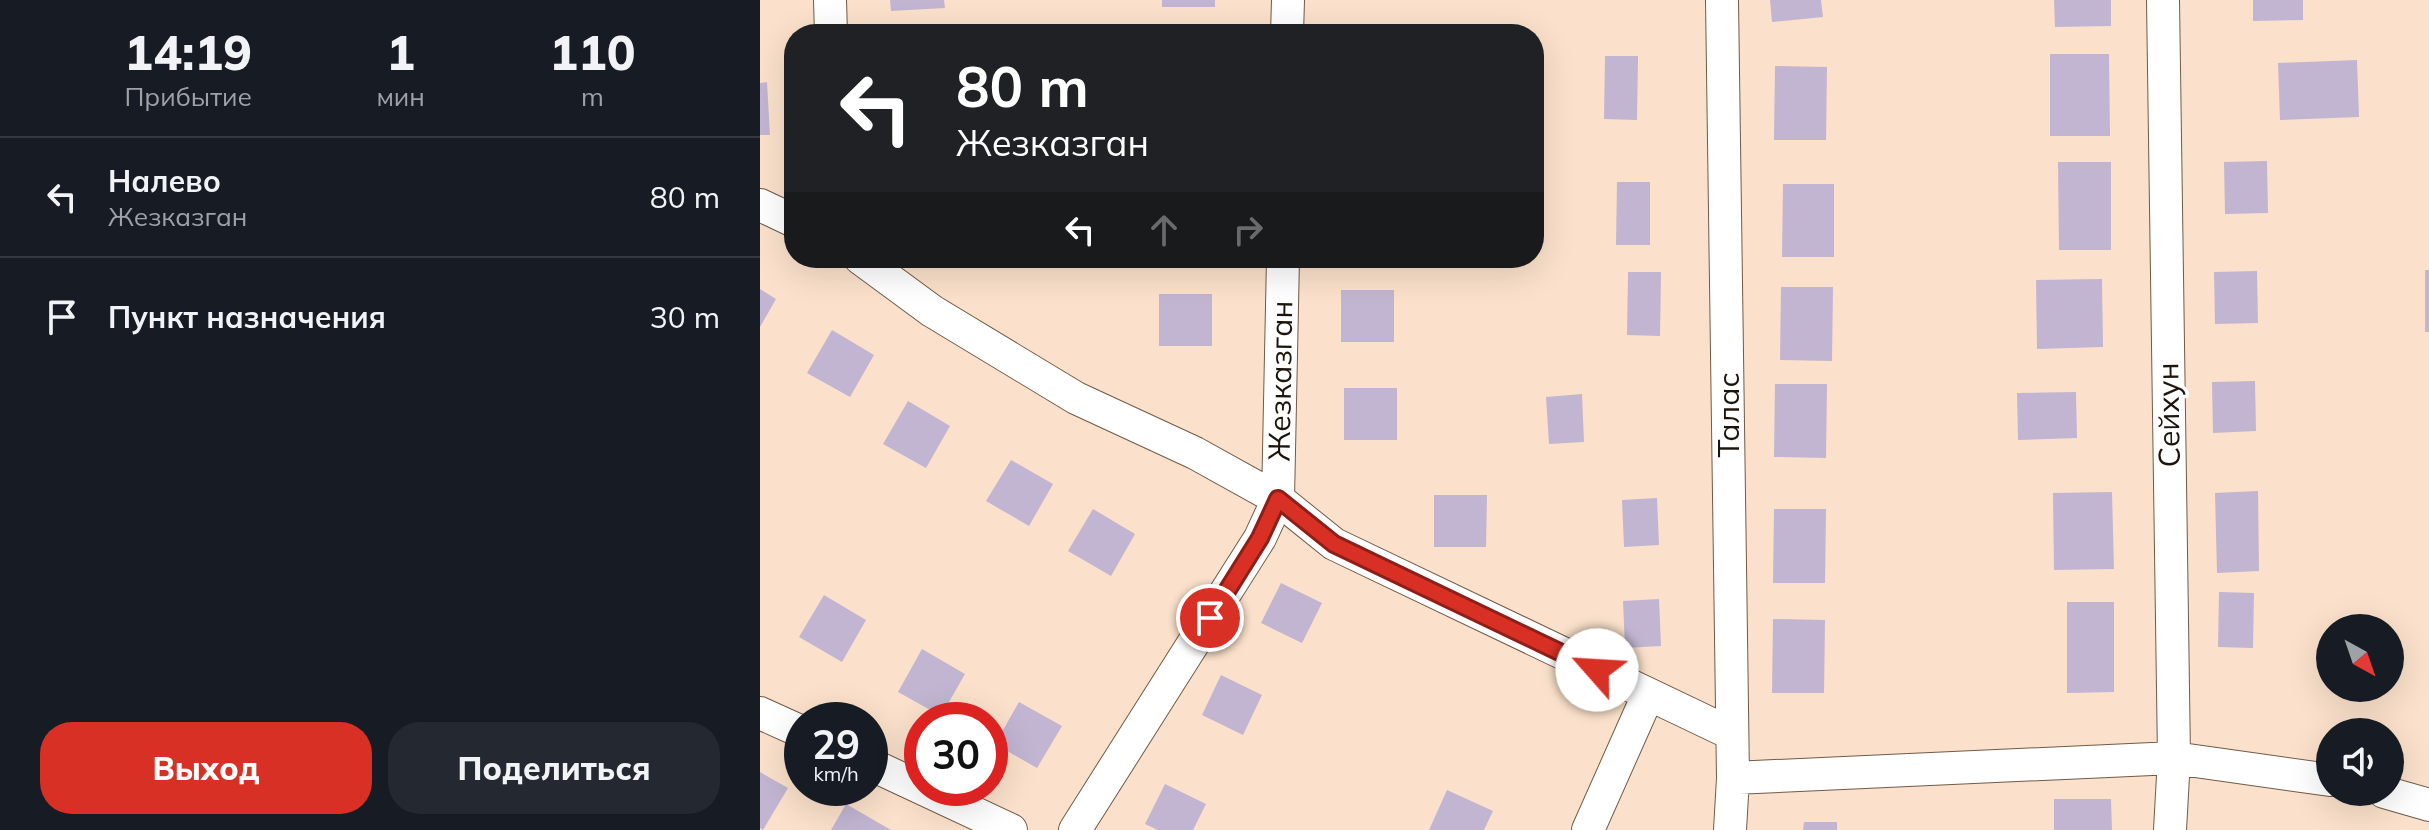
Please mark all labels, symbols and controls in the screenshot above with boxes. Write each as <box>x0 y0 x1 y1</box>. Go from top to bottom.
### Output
text: 14:19 <box>124 22 252 82</box>
text: 1 <box>386 22 415 82</box>
text: 110 <box>549 22 636 82</box>
text: 80 m <box>956 51 1089 121</box>
icon: left <box>824 56 928 160</box>
text: Прибытие <box>124 80 252 113</box>
text: мин <box>376 80 425 113</box>
text: m <box>581 80 604 113</box>
text: Жезказган <box>956 120 1149 165</box>
text: Налево <box>108 162 221 200</box>
icon: left <box>40 175 84 219</box>
text: 80 m <box>650 178 720 216</box>
text: Жезказган <box>108 200 247 233</box>
icon: left <box>1058 208 1102 252</box>
icon: ahead <box>1142 208 1186 252</box>
icon: right <box>1226 208 1270 252</box>
icon: arrive <box>40 295 84 339</box>
text: Пункт назначения <box>108 298 386 336</box>
text: 30 m <box>650 298 720 336</box>
street label: Жезказган <box>1260 300 1300 462</box>
street label: Сейхун <box>2148 362 2188 468</box>
street label: Талас <box>1709 372 1747 458</box>
pin <box>1176 584 1244 652</box>
icon: arrive <box>1188 596 1232 640</box>
north arrow <box>2316 614 2404 702</box>
map controls <box>2316 614 2404 806</box>
position arrow <box>1555 628 1639 712</box>
speed limit sign: 30 <box>904 702 1008 806</box>
button: sound <box>2316 718 2404 806</box>
text: 29 <box>812 719 860 769</box>
button: Выход <box>40 722 372 814</box>
button: Поделиться <box>388 722 720 814</box>
text: km/h <box>813 761 859 786</box>

